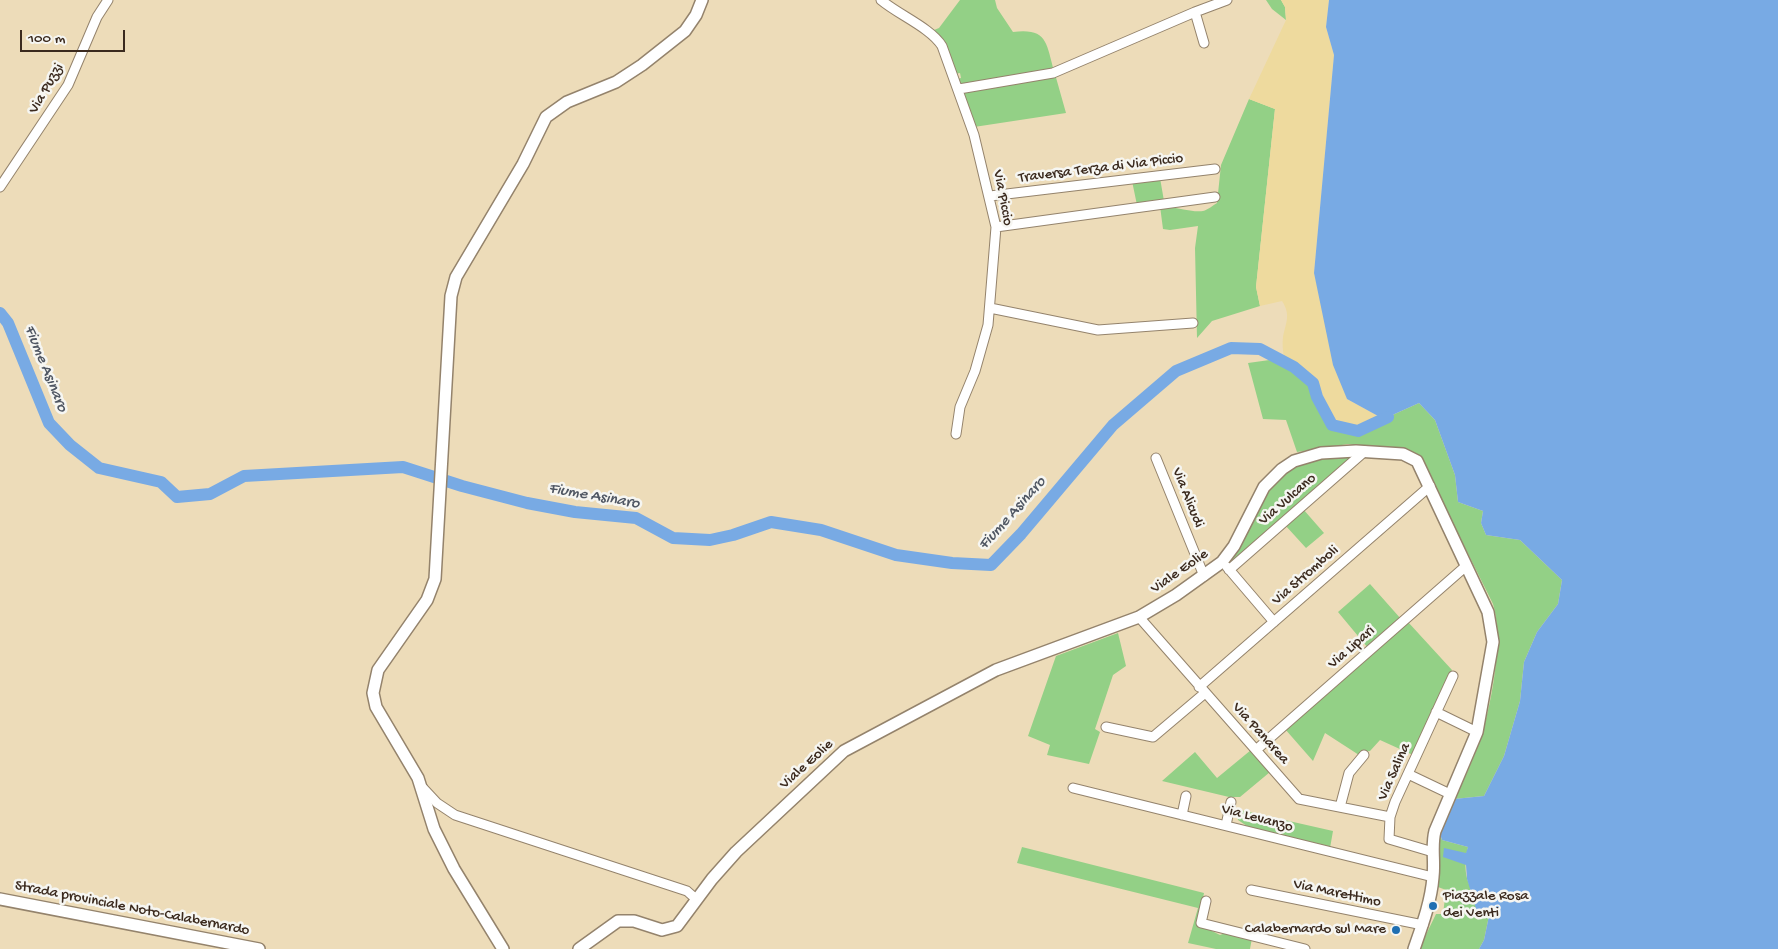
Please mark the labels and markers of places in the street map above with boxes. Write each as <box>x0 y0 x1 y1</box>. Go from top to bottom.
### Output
place label: Piazzale Rosa dei Venti <box>1443 888 1529 923</box>
marker: Piazzale Rosa dei Venti <box>1427 900 1439 912</box>
place label: Calabernardo sul Mare <box>1245 921 1386 939</box>
marker: Calabernardo sul Mare <box>1390 924 1402 936</box>

